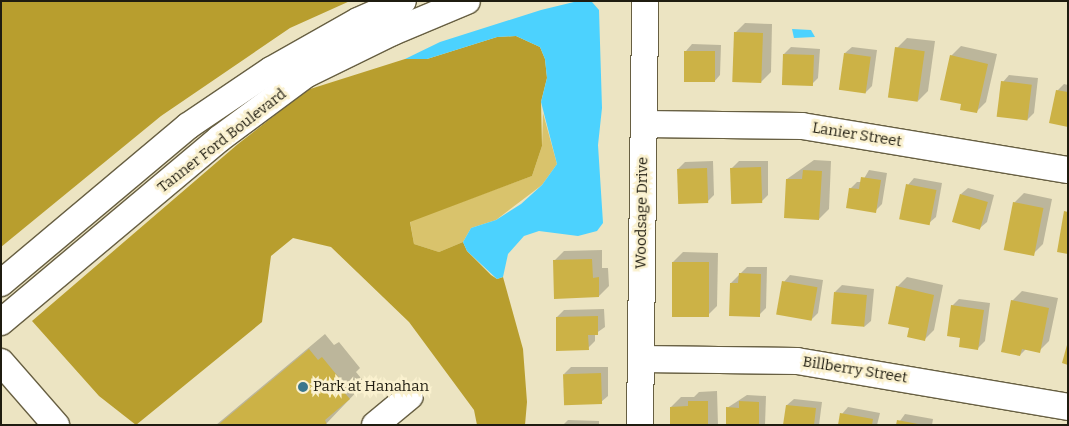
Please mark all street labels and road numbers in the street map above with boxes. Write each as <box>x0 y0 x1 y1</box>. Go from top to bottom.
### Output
street label: Tanner Ford Boulevard <box>154 85 290 197</box>
street label: Lanier Street <box>811 119 903 151</box>
street label: Woodsage Drive <box>632 157 652 269</box>
street label: Billberry Street <box>801 353 909 387</box>

